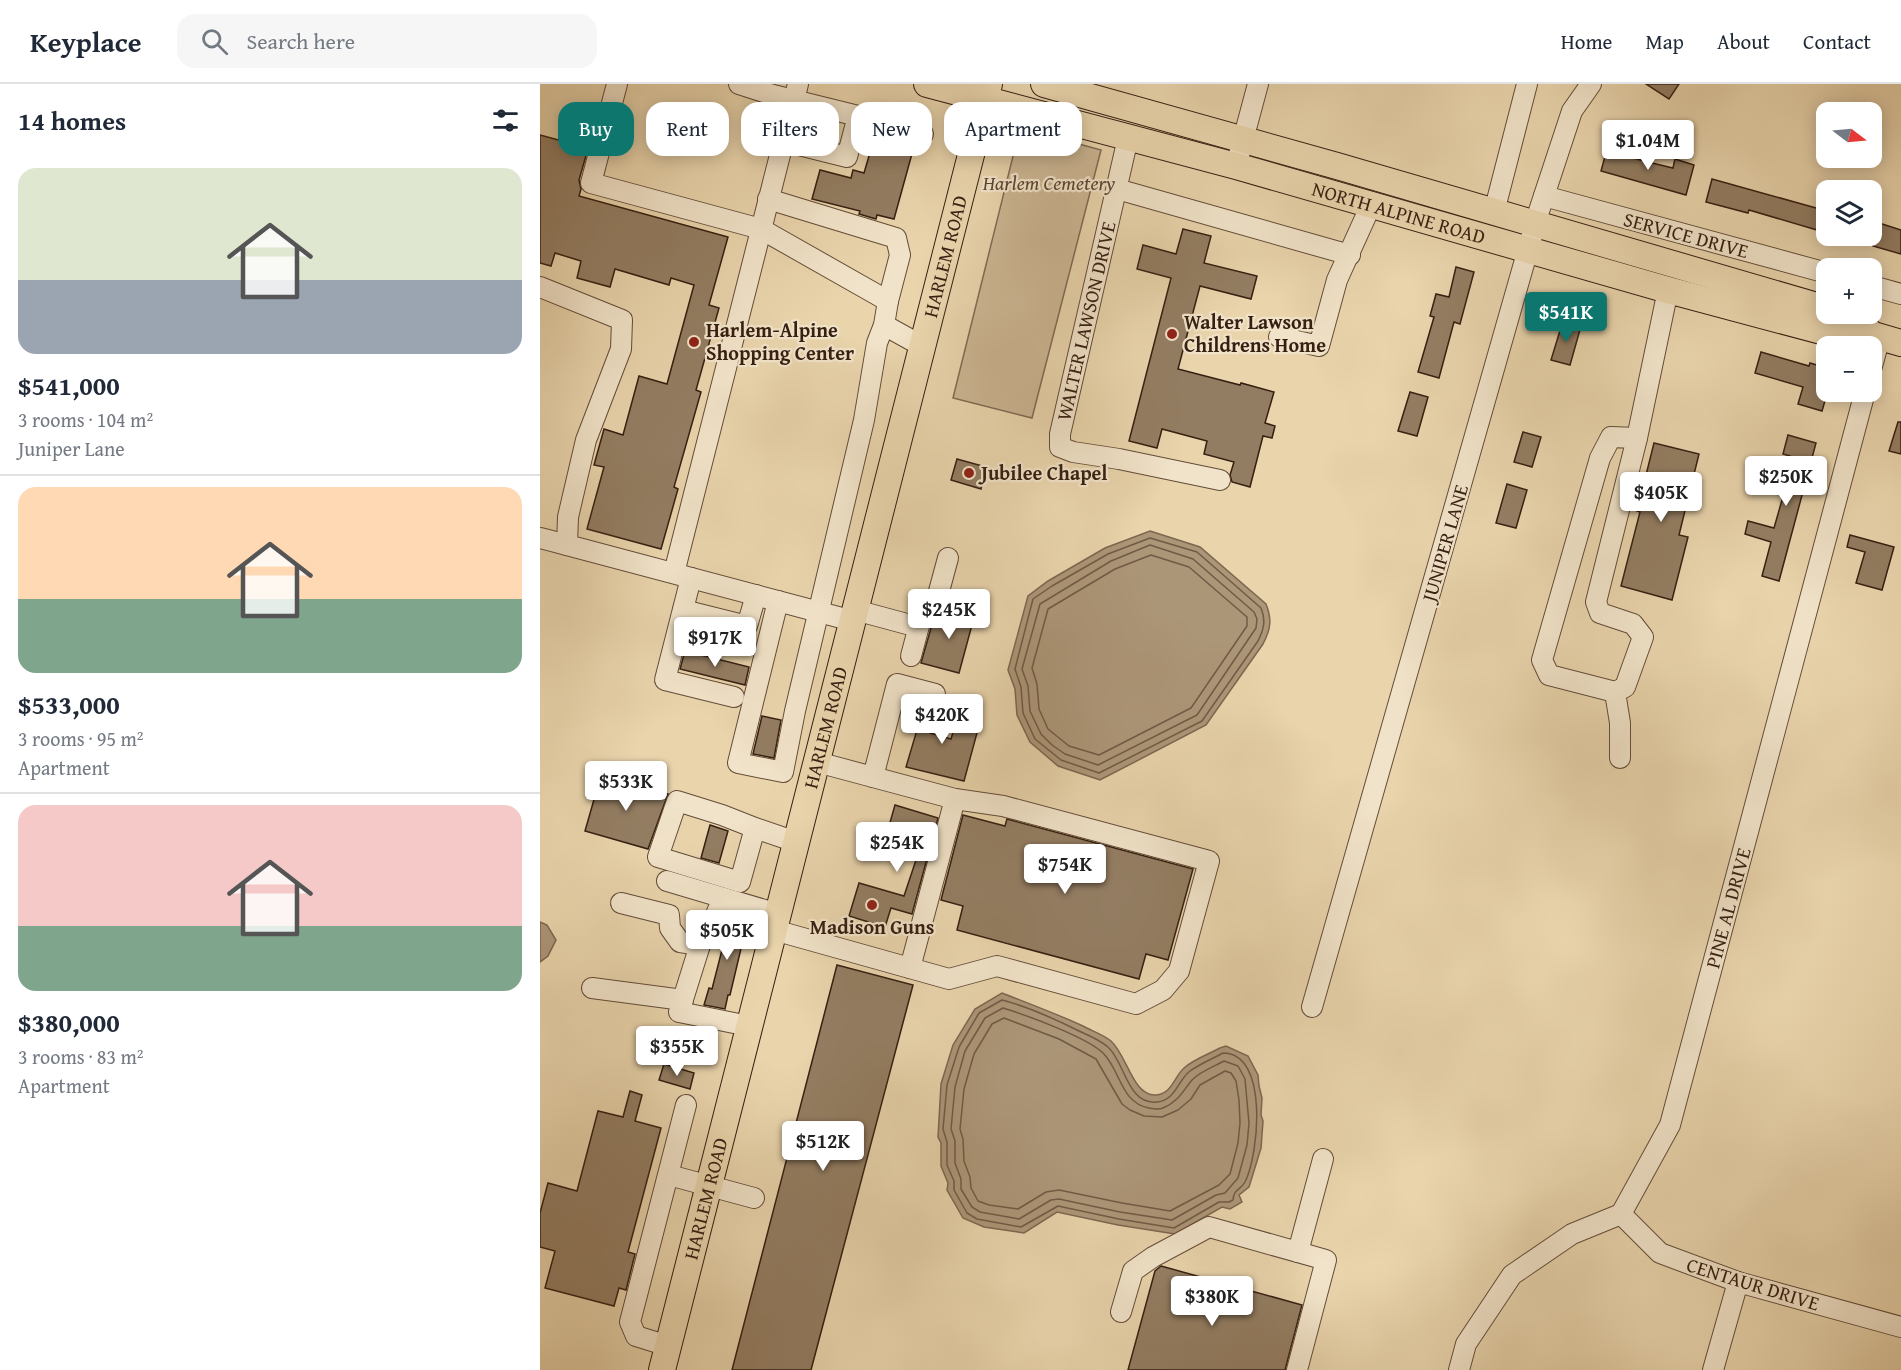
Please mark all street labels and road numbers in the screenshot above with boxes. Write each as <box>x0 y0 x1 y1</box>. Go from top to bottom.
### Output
street label: NORTH ALPINE ROAD <box>1309 174 1489 251</box>
street label: HARLEM ROAD <box>915 192 974 320</box>
street label: SERVICE DRIVE <box>1620 204 1752 265</box>
street label: WALTER LAWSON DRIVE <box>1049 219 1123 423</box>
street label: JUNIPER LANE <box>1413 481 1475 608</box>
street label: HARLEM ROAD <box>795 663 854 791</box>
street label: PINE AL DRIVE <box>1697 844 1758 971</box>
street label: HARLEM ROAD <box>676 1134 735 1262</box>
street label: CENTAUR DRIVE <box>1683 1250 1823 1317</box>

